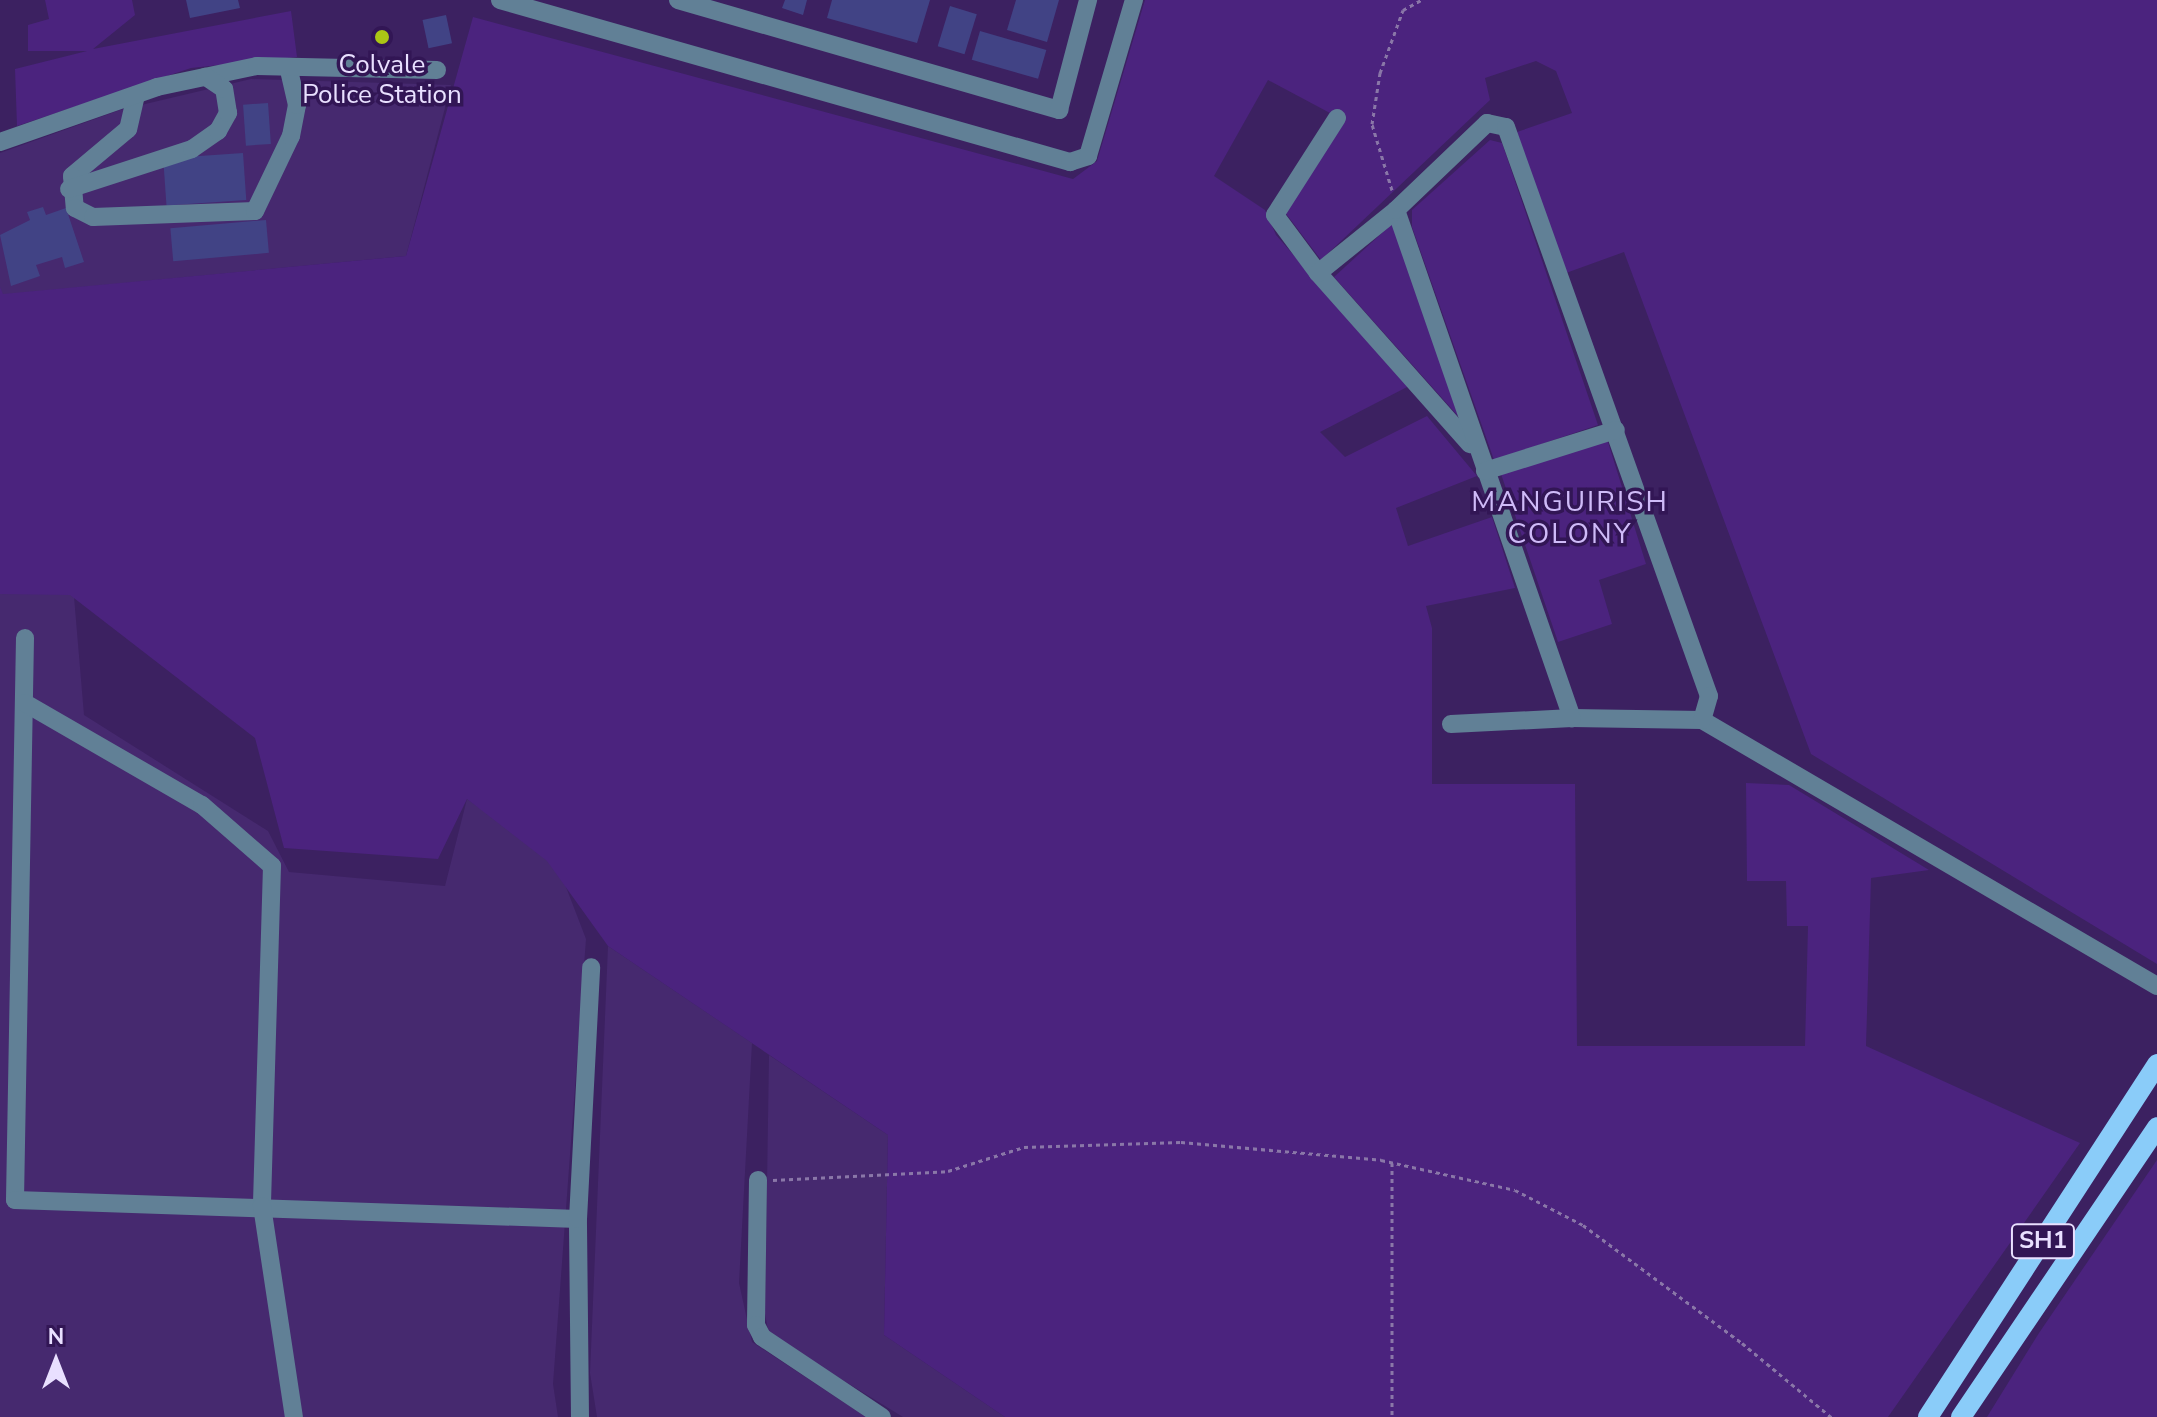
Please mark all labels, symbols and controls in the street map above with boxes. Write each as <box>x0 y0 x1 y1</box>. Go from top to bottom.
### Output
marker: Colvale Police Station <box>373 28 391 46</box>
place label: Colvale Police Station <box>302 49 462 110</box>
district label: MANGUIRISH COLONY <box>1471 485 1669 551</box>
road number: SH1 <box>2009 1221 2077 1261</box>
north arrow <box>16 1321 96 1401</box>
text: N <box>48 1322 64 1352</box>

